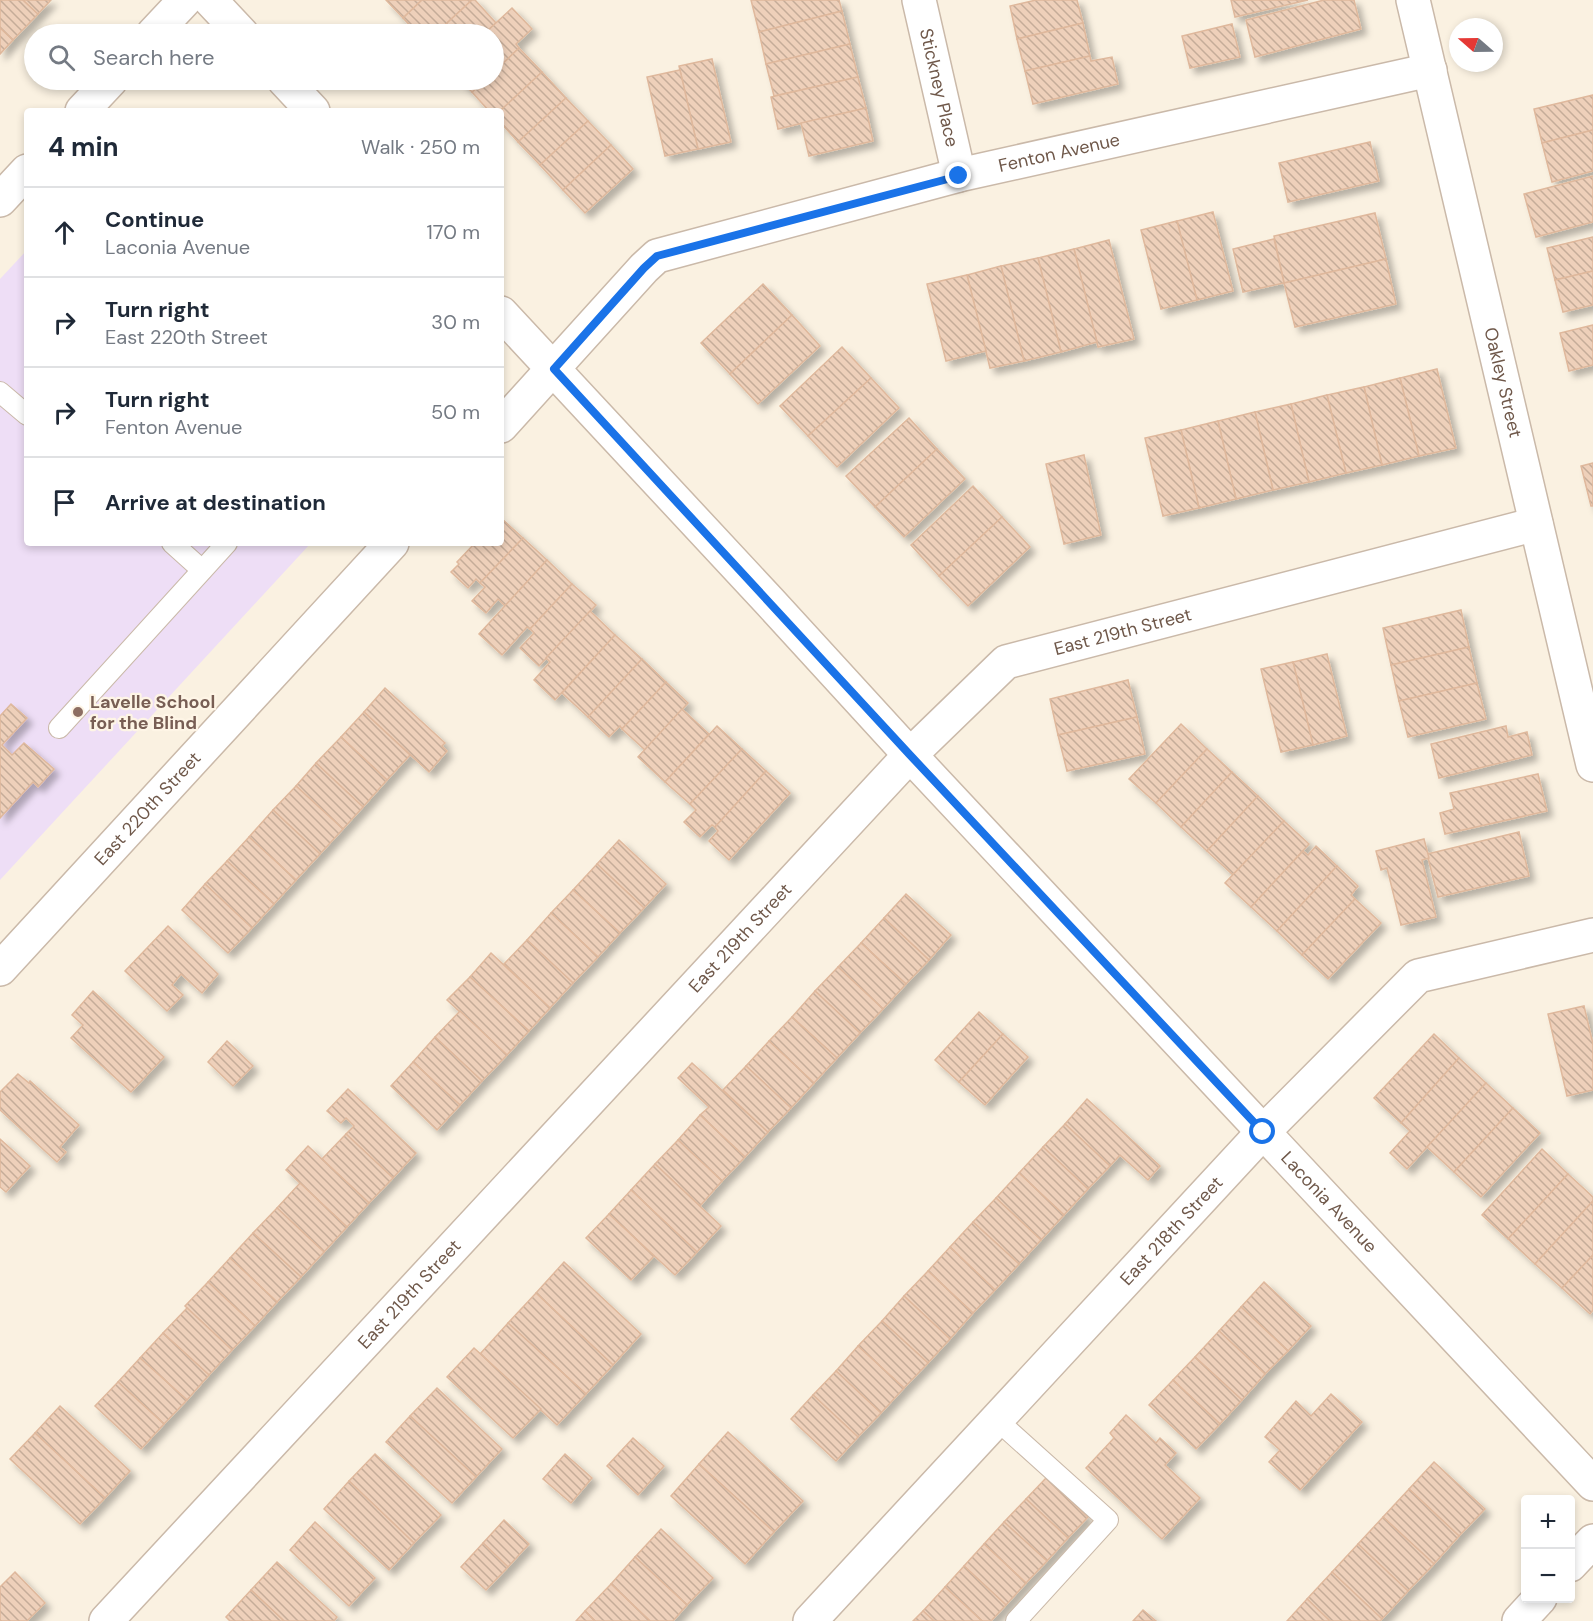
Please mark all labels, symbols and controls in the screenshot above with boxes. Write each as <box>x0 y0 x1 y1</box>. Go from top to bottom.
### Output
north arrow <box>1449 18 1503 72</box>
search box <box>24 24 504 90</box>
street label: Stickney Place <box>914 26 964 149</box>
icon: search <box>45 41 78 74</box>
text: Search here <box>93 43 214 72</box>
street label: Fenton Avenue <box>996 128 1122 178</box>
text: 4 min <box>48 130 119 164</box>
text: Walk · 250 m <box>361 134 480 160</box>
route end <box>945 162 971 188</box>
text: Continue <box>105 205 204 234</box>
icon: ahead <box>48 216 81 249</box>
text: 170 m <box>427 219 480 245</box>
text: Laconia Avenue <box>105 234 250 260</box>
text: Turn right <box>105 295 210 324</box>
icon: right <box>48 306 81 339</box>
text: 30 m <box>431 309 480 335</box>
text: East 220th Street <box>105 324 268 350</box>
street label: Oakley Street <box>1478 325 1528 440</box>
text: Turn right <box>105 385 210 414</box>
icon: right <box>48 396 81 429</box>
text: 50 m <box>431 399 480 425</box>
text: Fenton Avenue <box>105 414 242 440</box>
icon: arrive <box>48 486 81 519</box>
text: Arrive at destination <box>105 488 326 517</box>
street label: East 219th Street <box>1051 602 1194 661</box>
place label: Lavelle School for the Blind <box>90 690 215 735</box>
marker: Lavelle School for the Blind <box>71 705 85 719</box>
street label: East 220th Street <box>89 747 206 871</box>
street label: East 219th Street <box>683 878 797 998</box>
route start <box>1249 1118 1275 1144</box>
street label: Laconia Avenue <box>1276 1146 1382 1258</box>
street label: East 218th Street <box>1115 1171 1228 1290</box>
street label: East 219th Street <box>353 1234 466 1354</box>
map controls <box>1521 1495 1575 1603</box>
button: + <box>1521 1495 1575 1549</box>
button: − <box>1521 1549 1575 1603</box>

